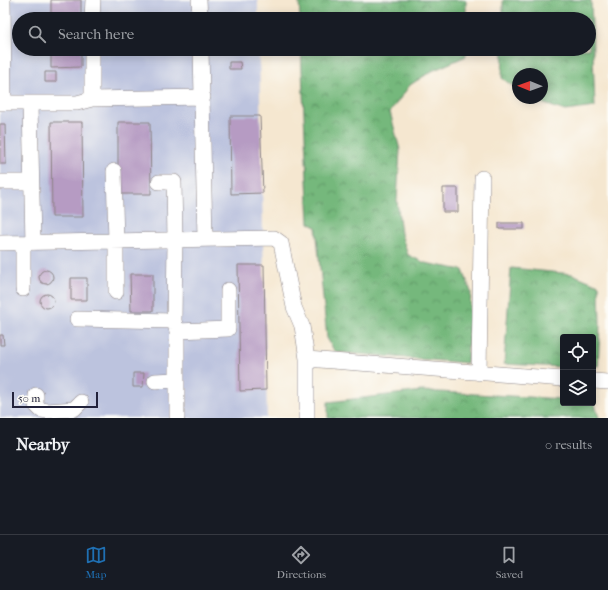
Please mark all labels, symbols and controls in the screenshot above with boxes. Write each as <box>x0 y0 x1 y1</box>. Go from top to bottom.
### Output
search box <box>12 12 596 56</box>
icon: search <box>26 23 48 45</box>
text: Search here <box>58 25 134 43</box>
north arrow <box>512 68 548 104</box>
map controls <box>560 334 596 406</box>
button: locate <box>560 334 596 370</box>
button: layers <box>560 370 596 406</box>
scale bar <box>12 390 98 409</box>
text: 50 m <box>18 392 40 405</box>
text: Nearby <box>16 434 70 454</box>
text: 0 results <box>545 437 592 452</box>
tab: Map <box>85 544 107 581</box>
tab: Directions <box>277 544 326 581</box>
tab: Saved <box>496 544 523 581</box>

